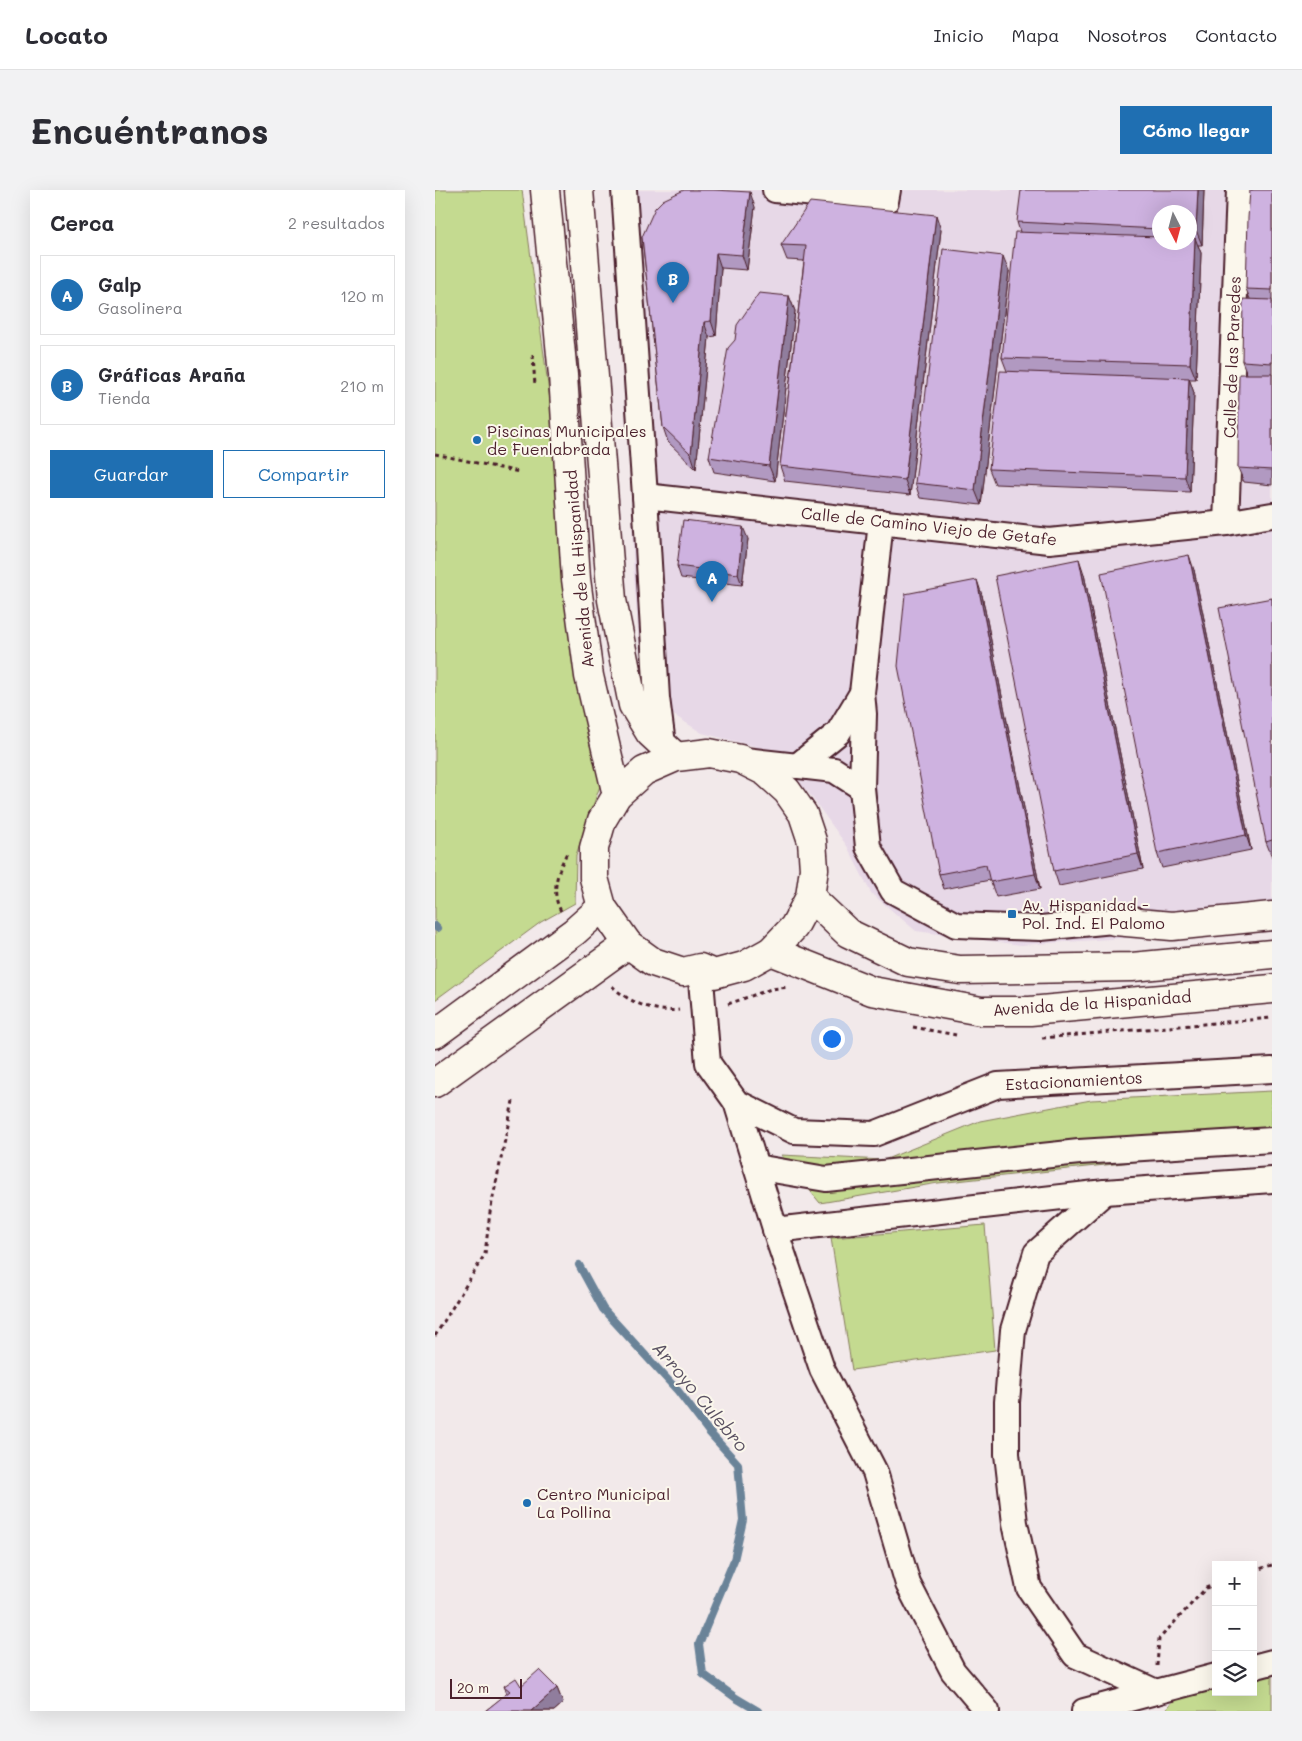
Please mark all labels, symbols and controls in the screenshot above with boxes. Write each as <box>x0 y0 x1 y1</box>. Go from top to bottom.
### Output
text: Locato <box>25 19 108 50</box>
text: Inicio <box>933 23 984 47</box>
text: Mapa <box>1012 23 1059 47</box>
text: Nosotros <box>1087 23 1167 47</box>
text: Contacto <box>1195 23 1277 47</box>
button: Cómo llegar <box>1120 106 1272 154</box>
text: Encuéntranos <box>30 107 269 153</box>
north arrow <box>1152 205 1197 250</box>
text: Cerca <box>50 209 115 236</box>
text: 2 resultados <box>288 212 385 233</box>
pin: B <box>657 262 689 303</box>
text: Galp <box>98 272 141 297</box>
street label: Calle de las Paredes <box>1218 276 1245 438</box>
text: A <box>61 285 73 306</box>
text: 120 m <box>340 285 384 306</box>
text: Gasolinera <box>98 297 183 318</box>
text: Gráficas Araña <box>98 362 246 387</box>
text: B <box>62 375 72 396</box>
text: 210 m <box>340 375 384 396</box>
text: Tienda <box>98 387 151 408</box>
place label: Piscinas Municipales de Fuenlabrada <box>487 420 647 459</box>
marker: Piscinas Municipales de Fuenlabrada <box>471 434 483 446</box>
button: Guardar <box>50 450 213 498</box>
button: Compartir <box>223 450 385 498</box>
street label: Avenida de la Hispanidad <box>559 469 598 669</box>
street label: Calle de Camino Viejo de Getafe <box>800 502 1058 549</box>
pin: A <box>696 561 728 602</box>
place label: Av. Hispanidad - Pol. Ind. El Palomo <box>1022 894 1165 933</box>
marker: Av. Hispanidad - Pol. Ind. El Palomo <box>1006 908 1018 920</box>
street label: Avenida de la Hispanidad <box>992 985 1192 1020</box>
your location <box>819 1026 845 1052</box>
street label: Estacionamientos <box>1005 1066 1143 1095</box>
water label: Arroyo Culebro <box>648 1336 754 1457</box>
place label: Centro Municipal La Pollina <box>537 1483 670 1522</box>
marker: Centro Municipal La Pollina <box>521 1497 533 1509</box>
map controls <box>1212 1561 1257 1696</box>
button: + <box>1212 1561 1257 1606</box>
button: − <box>1212 1606 1257 1651</box>
button: layers <box>1212 1651 1257 1696</box>
scale bar <box>450 1676 523 1699</box>
text: 20 m <box>457 1678 489 1697</box>

